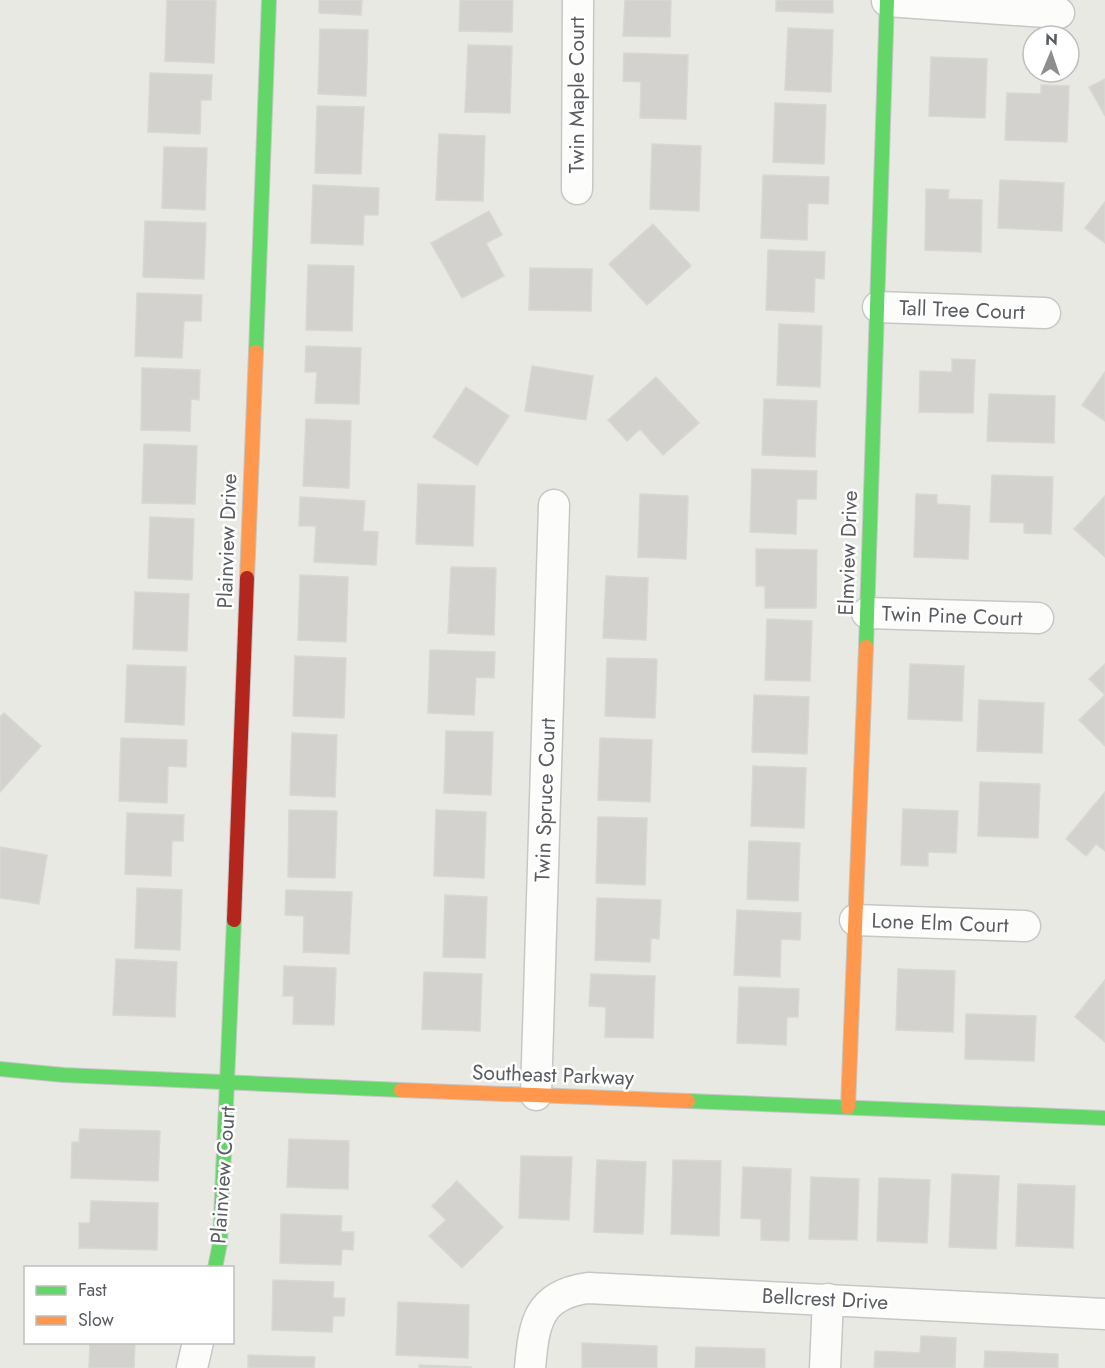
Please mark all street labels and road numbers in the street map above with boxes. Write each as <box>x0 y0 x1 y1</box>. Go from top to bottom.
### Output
street label: Twin Maple Court <box>562 17 592 173</box>
street label: Tall Tree Court <box>899 293 1025 327</box>
street label: Plainview Drive <box>210 473 244 609</box>
street label: Elmview Drive <box>831 490 865 616</box>
street label: Twin Pine Court <box>881 599 1023 633</box>
street label: Twin Spruce Court <box>527 717 563 883</box>
street label: Lone Elm Court <box>871 906 1009 940</box>
street label: Southeast Parkway <box>472 1057 635 1093</box>
street label: Plainview Court <box>203 1105 243 1245</box>
street label: Bellcrest Drive <box>761 1281 889 1317</box>

